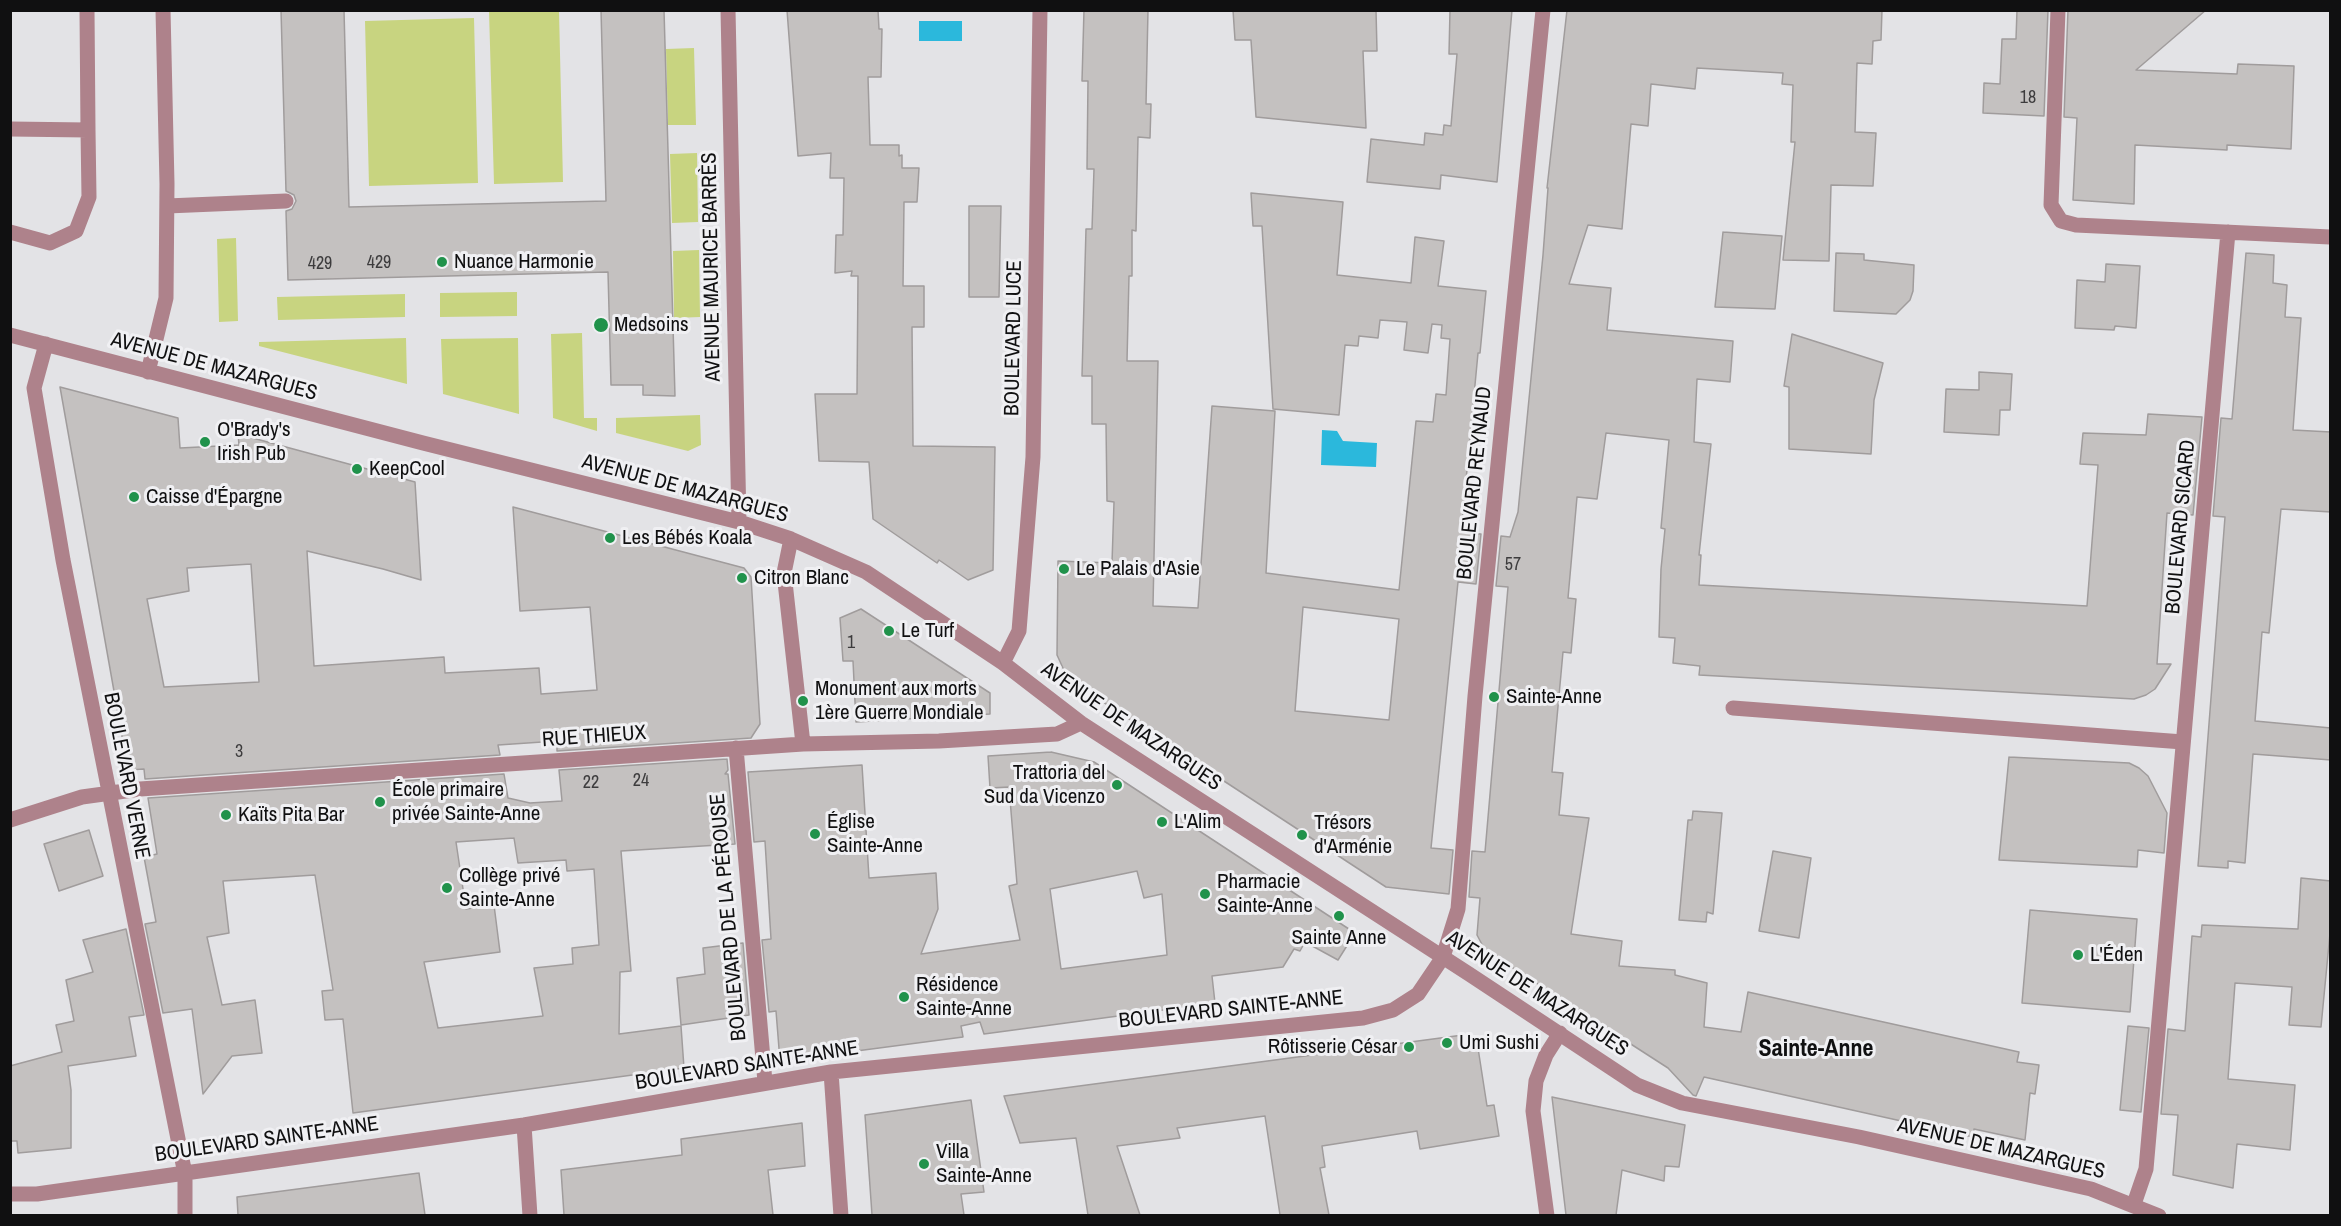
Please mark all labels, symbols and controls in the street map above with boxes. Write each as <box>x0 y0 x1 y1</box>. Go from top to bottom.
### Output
house number: 18 <box>2020 87 2036 109</box>
street label: AVENUE MAURICE BARRÈS <box>697 152 727 382</box>
place label: Nuance Harmonie <box>454 249 594 275</box>
house number: 429 <box>367 252 391 274</box>
house number: 429 <box>308 253 332 275</box>
marker: Nuance Harmonie <box>435 255 449 269</box>
street label: BOULEVARD LUCE <box>1000 260 1028 416</box>
place label: Medsoins <box>614 312 689 338</box>
marker: Medsoins <box>592 316 610 334</box>
street label: AVENUE DE MAZARGUES <box>108 327 320 407</box>
street label: BOULEVARD REYNAUD <box>1452 385 1498 581</box>
place label: O'Brady's Irish Pub <box>217 417 291 467</box>
marker: O'Brady's Irish Pub <box>198 435 212 449</box>
street label: BOULEVARD SICARD <box>2161 439 2201 615</box>
street label: AVENUE DE MAZARGUES <box>579 449 791 529</box>
place label: KeepCool <box>369 456 445 482</box>
marker: KeepCool <box>350 462 364 476</box>
place label: Caisse d'Épargne <box>146 484 282 510</box>
marker: Caisse d'Épargne <box>127 490 141 504</box>
place label: Les Bébés Koala <box>622 525 752 551</box>
marker: Les Bébés Koala <box>603 531 617 545</box>
house number: 57 <box>1505 554 1521 576</box>
place label: Le Palais d'Asie <box>1076 556 1200 582</box>
marker: Le Palais d'Asie <box>1057 562 1071 576</box>
place label: Citron Blanc <box>754 565 849 591</box>
marker: Citron Blanc <box>735 571 749 585</box>
place label: Le Turf <box>901 618 954 644</box>
marker: Le Turf <box>882 624 896 638</box>
house number: 1 <box>847 632 855 654</box>
street label: AVENUE DE MAZARGUES <box>1036 657 1226 797</box>
place label: Monument aux morts 1ère Guerre Mondiale <box>815 676 983 726</box>
place label: Sainte-Anne <box>1506 684 1602 710</box>
marker: Sainte-Anne <box>1487 690 1501 704</box>
street label: BOULEVARD VERNE <box>98 691 154 861</box>
marker: Monument aux morts 1ère Guerre Mondiale <box>796 694 810 708</box>
street label: RUE THIEUX <box>541 721 647 753</box>
house number: 3 <box>235 741 243 763</box>
place label: Trattoria del Sud da Vicenzo <box>984 760 1105 810</box>
house number: 24 <box>633 770 649 792</box>
house number: 22 <box>583 772 599 794</box>
place label: École primaire privée Sainte-Anne <box>392 777 540 827</box>
marker: Trattoria del Sud da Vicenzo <box>1110 778 1124 792</box>
street label: BOULEVARD DE LA PÉROUSE <box>706 792 752 1042</box>
marker: École primaire privée Sainte-Anne <box>373 795 387 809</box>
place label: Kaïts Pita Bar <box>238 802 344 828</box>
marker: Kaïts Pita Bar <box>219 808 233 822</box>
place label: Église Sainte-Anne <box>827 809 923 859</box>
place label: L'Alim <box>1174 809 1221 835</box>
place label: Trésors d'Arménie <box>1314 810 1392 860</box>
marker: L'Alim <box>1155 815 1169 829</box>
marker: Église Sainte-Anne <box>808 827 822 841</box>
marker: Trésors d'Arménie <box>1295 828 1309 842</box>
place label: Collège privé Sainte-Anne <box>459 863 560 913</box>
place label: Pharmacie Sainte-Anne <box>1217 869 1313 919</box>
marker: Collège privé Sainte-Anne <box>440 881 454 895</box>
marker: Pharmacie Sainte-Anne <box>1198 887 1212 901</box>
marker: Sainte Anne <box>1332 909 1346 923</box>
place label: Sainte Anne <box>1292 925 1386 951</box>
street label: AVENUE DE MAZARGUES <box>1441 926 1633 1062</box>
place label: L'Éden <box>2090 942 2143 968</box>
marker: L'Éden <box>2071 948 2085 962</box>
place label: Résidence Sainte-Anne <box>916 972 1012 1022</box>
street label: BOULEVARD SAINTE-ANNE <box>1118 986 1344 1034</box>
marker: Résidence Sainte-Anne <box>897 990 911 1004</box>
place label: Umi Sushi <box>1459 1030 1539 1056</box>
place label: Rôtisserie César <box>1268 1034 1397 1060</box>
street label: BOULEVARD SAINTE-ANNE <box>634 1036 860 1096</box>
marker: Umi Sushi <box>1440 1036 1454 1050</box>
district label: Sainte-Anne <box>1759 1036 1873 1064</box>
marker: Rôtisserie César <box>1402 1040 1416 1054</box>
street label: BOULEVARD SAINTE-ANNE <box>154 1112 380 1168</box>
street label: AVENUE DE MAZARGUES <box>1895 1113 2107 1185</box>
place label: Villa Sainte-Anne <box>936 1139 1032 1189</box>
marker: Villa Sainte-Anne <box>917 1157 931 1171</box>

